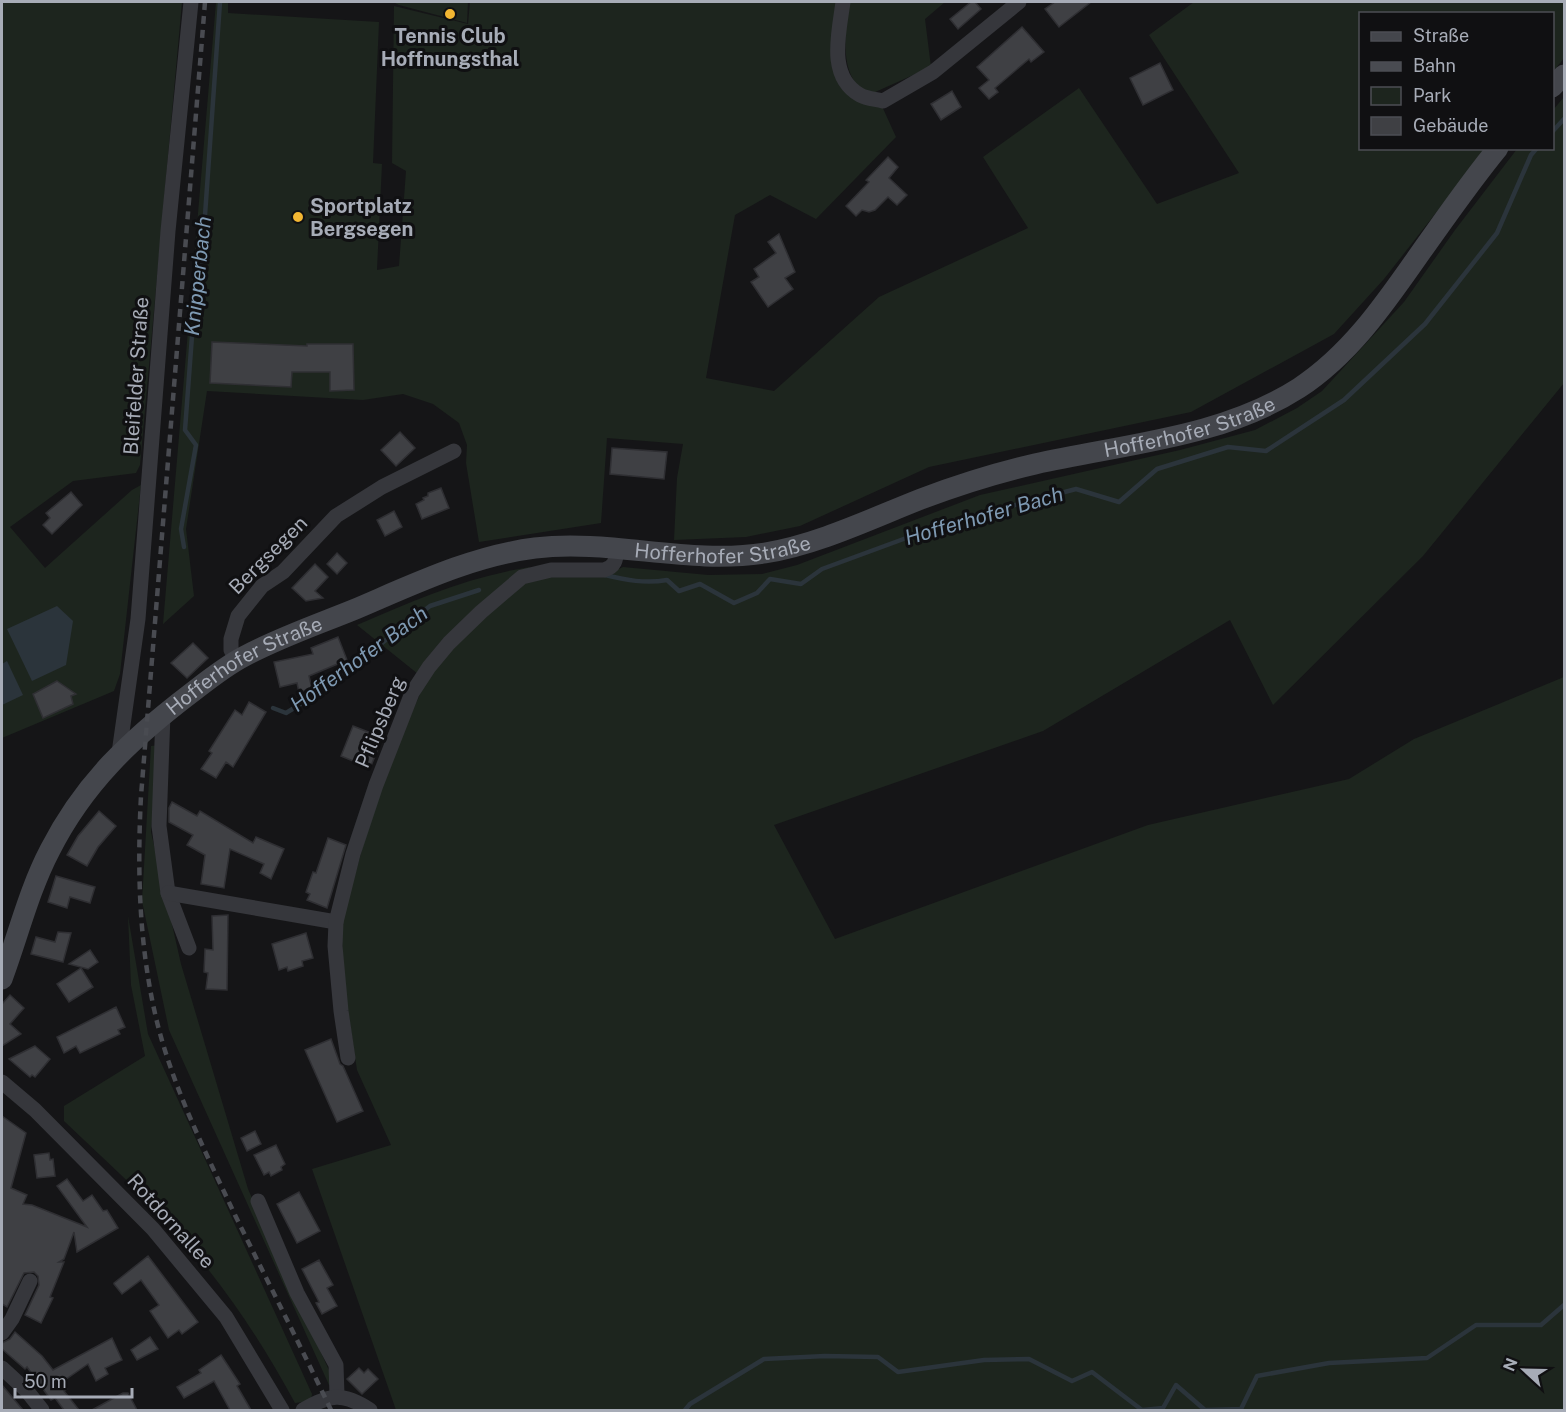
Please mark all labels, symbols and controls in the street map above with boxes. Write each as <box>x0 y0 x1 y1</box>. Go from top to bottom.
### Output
marker: Tennis Club Hoffnungsthal <box>443 7 457 21</box>
legend <box>1359 12 1554 150</box>
place label: Tennis Club Hoffnungsthal <box>381 24 519 71</box>
text: Straße <box>1413 25 1469 46</box>
text: Bahn <box>1413 55 1456 76</box>
text: Park <box>1413 85 1451 106</box>
text: Gebäude <box>1413 115 1488 136</box>
place label: Sportplatz Bergsegen <box>310 194 413 241</box>
marker: Sportplatz Bergsegen <box>291 210 305 224</box>
water label: Knipperbach <box>179 215 216 337</box>
street label: Bleifelder Straße <box>119 296 153 456</box>
street label: Hofferhofer Straße <box>1102 392 1279 462</box>
water label: Hofferhofer Bach <box>902 481 1066 550</box>
street label: Bergsegen <box>224 511 312 599</box>
street label: Hofferhofer Straße <box>633 531 813 568</box>
water label: Hofferhofer Bach <box>285 600 432 717</box>
street label: Hofferhofer Straße <box>161 611 326 720</box>
street label: Pflipsberg <box>350 673 410 771</box>
street label: Rotdornallee <box>122 1169 220 1273</box>
north arrow <box>1494 1340 1554 1400</box>
text: N <box>1499 1355 1522 1374</box>
scale bar <box>15 1361 132 1399</box>
text: 50 m <box>24 1371 67 1392</box>

